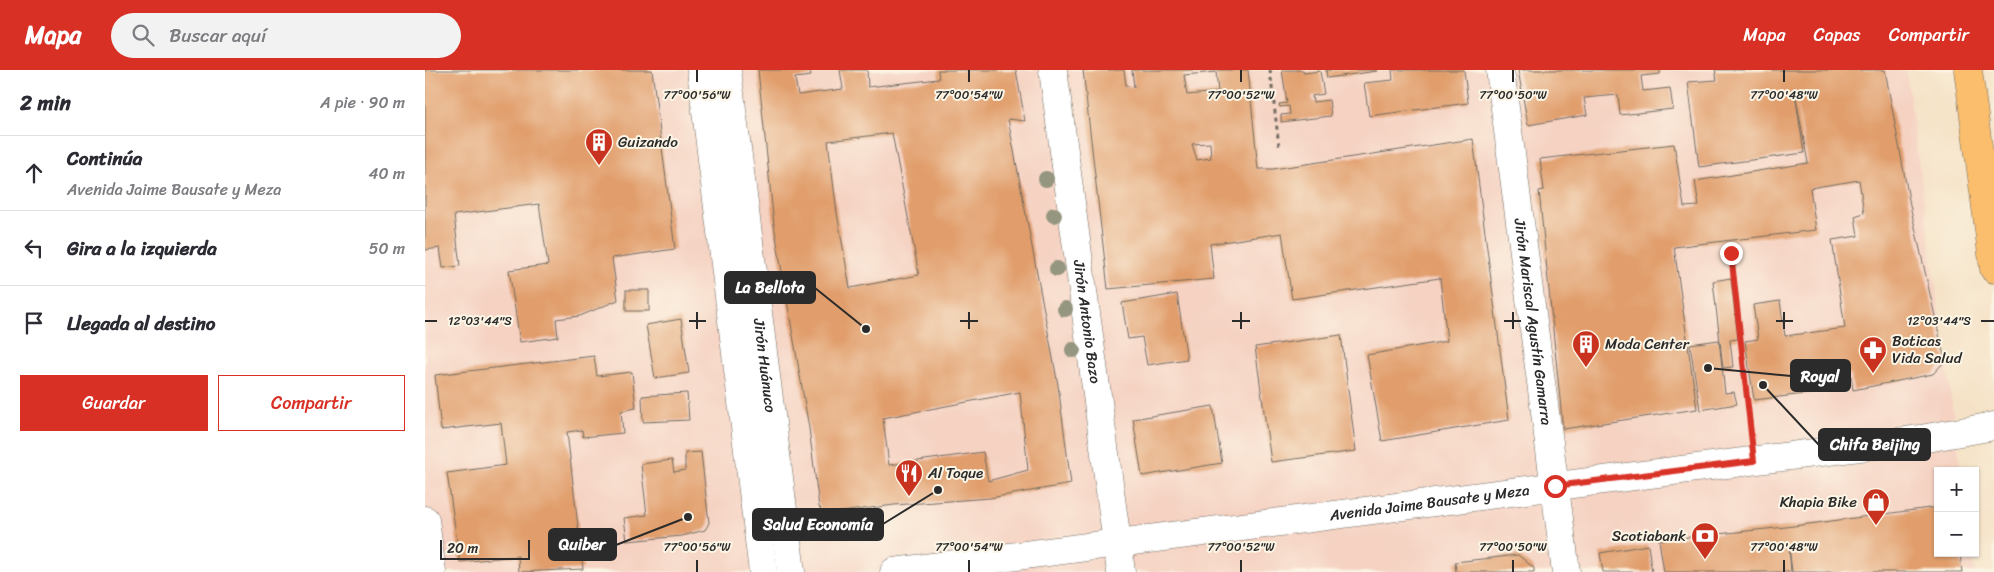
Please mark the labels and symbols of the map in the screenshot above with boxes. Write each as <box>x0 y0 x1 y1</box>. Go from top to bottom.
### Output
text: 77°00'56"W <box>664 84 731 106</box>
text: 77°00'54"W <box>935 84 1004 106</box>
text: 77°00'52"W <box>1208 84 1275 106</box>
text: 77°00'50"W <box>1479 84 1548 106</box>
text: 77°00'48"W <box>1750 84 1818 106</box>
building icon: Guizando <box>584 127 614 166</box>
place label: Guizando <box>618 129 678 155</box>
street label: Jirón Mariscal Agustín Gamarra <box>1507 216 1560 427</box>
route end <box>1720 242 1743 265</box>
street label: Jirón Antonio Bazo <box>1066 257 1108 386</box>
callout: La Bellota <box>725 272 815 303</box>
text: La Bellota <box>735 273 805 302</box>
text: 12°03'44"S <box>448 310 512 332</box>
text: 12°03'44"S <box>1907 310 1971 332</box>
street label: Jirón Huánuco <box>746 316 784 414</box>
place label: Boticas Vida Salud <box>1892 328 1963 371</box>
building icon: Moda Center <box>1571 329 1601 368</box>
place label: Moda Center <box>1605 331 1690 357</box>
pharmacy icon: Boticas Vida Salud <box>1858 335 1888 374</box>
callout: Royal <box>1791 360 1850 391</box>
text: Royal <box>1800 362 1841 391</box>
callout: Chifa Beijing <box>1819 429 1930 460</box>
text: Chifa Beijing <box>1829 430 1921 459</box>
restaurant icon: Al Toque <box>894 458 924 497</box>
place label: Al Toque <box>927 460 983 486</box>
route start <box>1544 475 1567 498</box>
street label: Avenida Jaime Bausate y Meza <box>1327 477 1531 529</box>
shop icon: Khapia Bike <box>1861 487 1891 526</box>
place label: Khapia Bike <box>1780 489 1857 515</box>
callout: Salud Economía <box>753 509 883 540</box>
text: Salud Economía <box>762 510 874 539</box>
bank icon: Scotiabank <box>1690 521 1720 560</box>
place label: Scotiabank <box>1612 523 1686 549</box>
callout: Quiber <box>549 529 616 560</box>
text: Quiber <box>558 530 607 559</box>
text: 77°00'56"W <box>664 536 731 558</box>
text: 77°00'54"W <box>935 536 1004 558</box>
text: 77°00'52"W <box>1208 536 1275 558</box>
text: 77°00'50"W <box>1479 536 1548 558</box>
text: 77°00'48"W <box>1750 536 1818 558</box>
scale bar <box>440 537 530 560</box>

